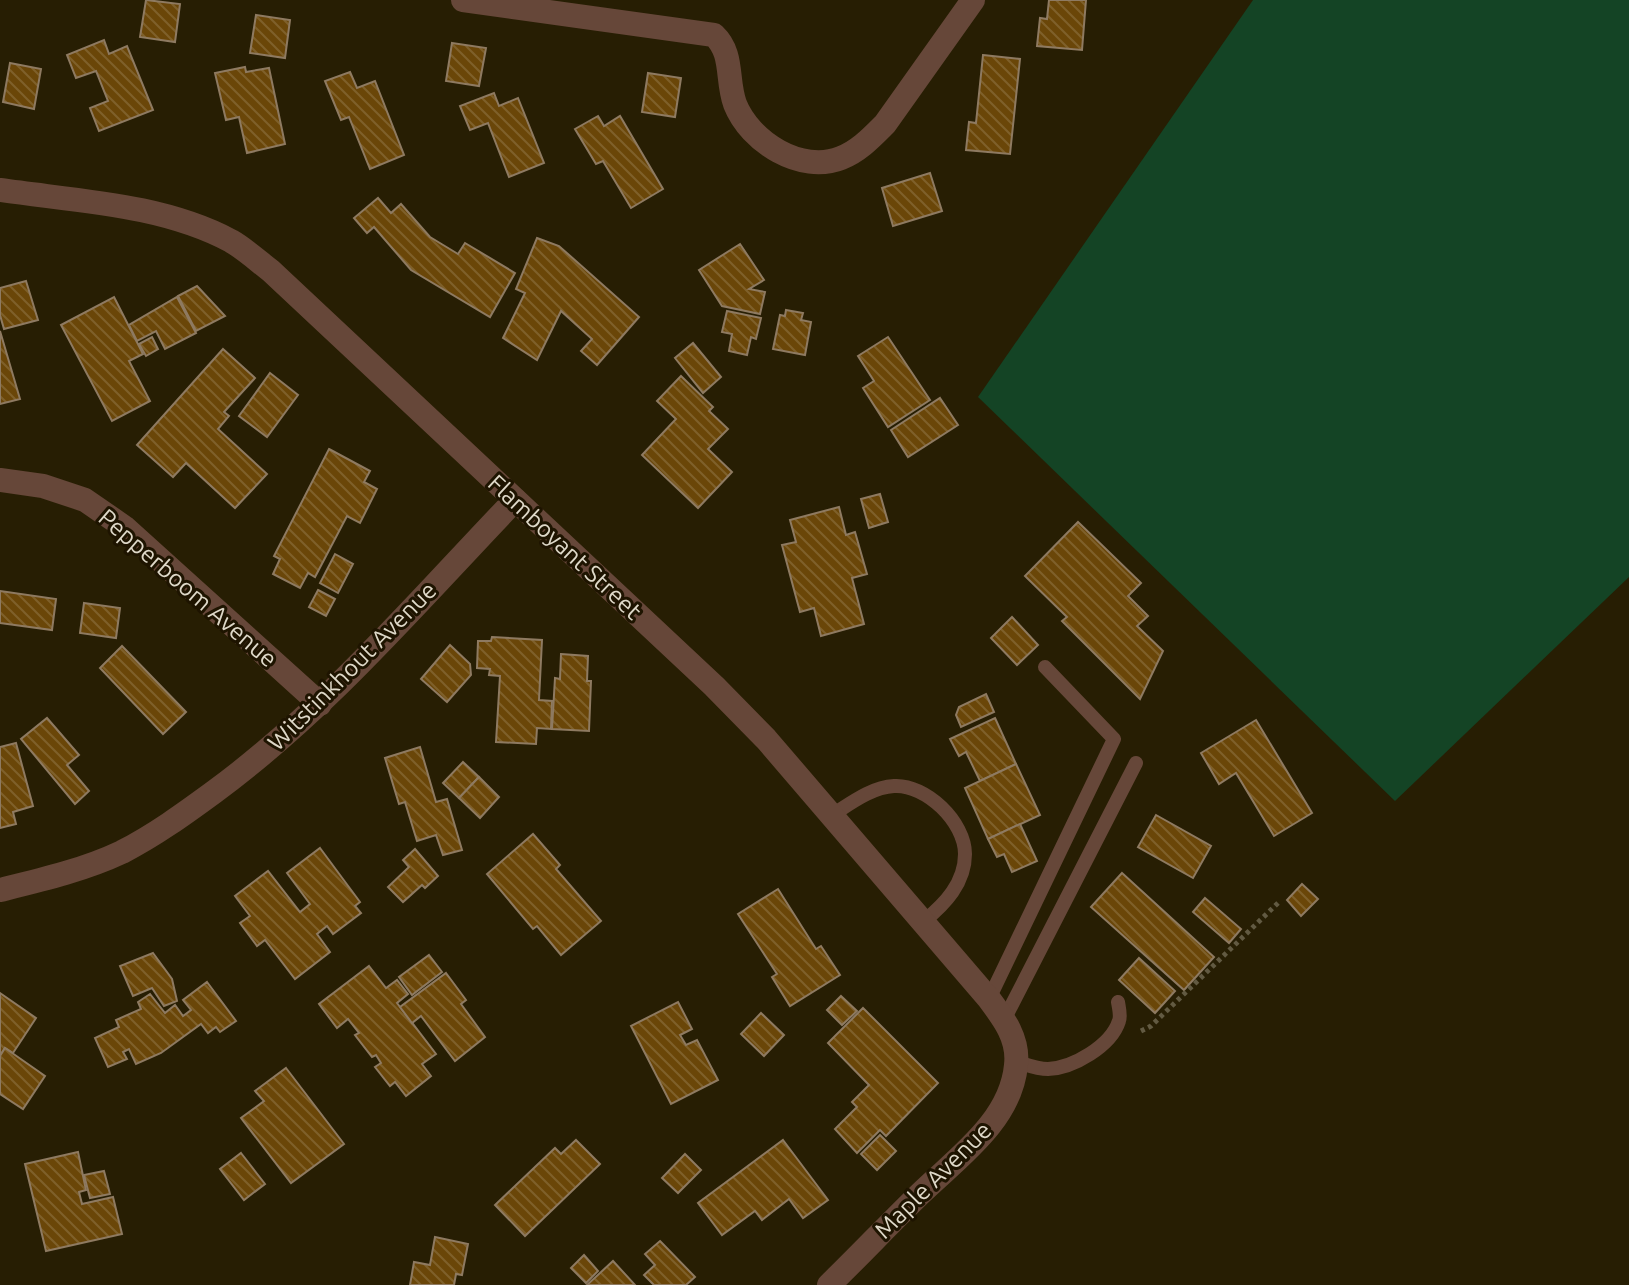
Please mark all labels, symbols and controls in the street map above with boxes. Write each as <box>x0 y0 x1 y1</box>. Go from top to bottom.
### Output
street label: Flamboyant Street <box>483 469 648 625</box>
street label: Pepperboom Avenue <box>94 503 282 673</box>
street label: Witstinkhout Avenue <box>262 576 442 756</box>
street label: Maple Avenue <box>869 1116 997 1244</box>

